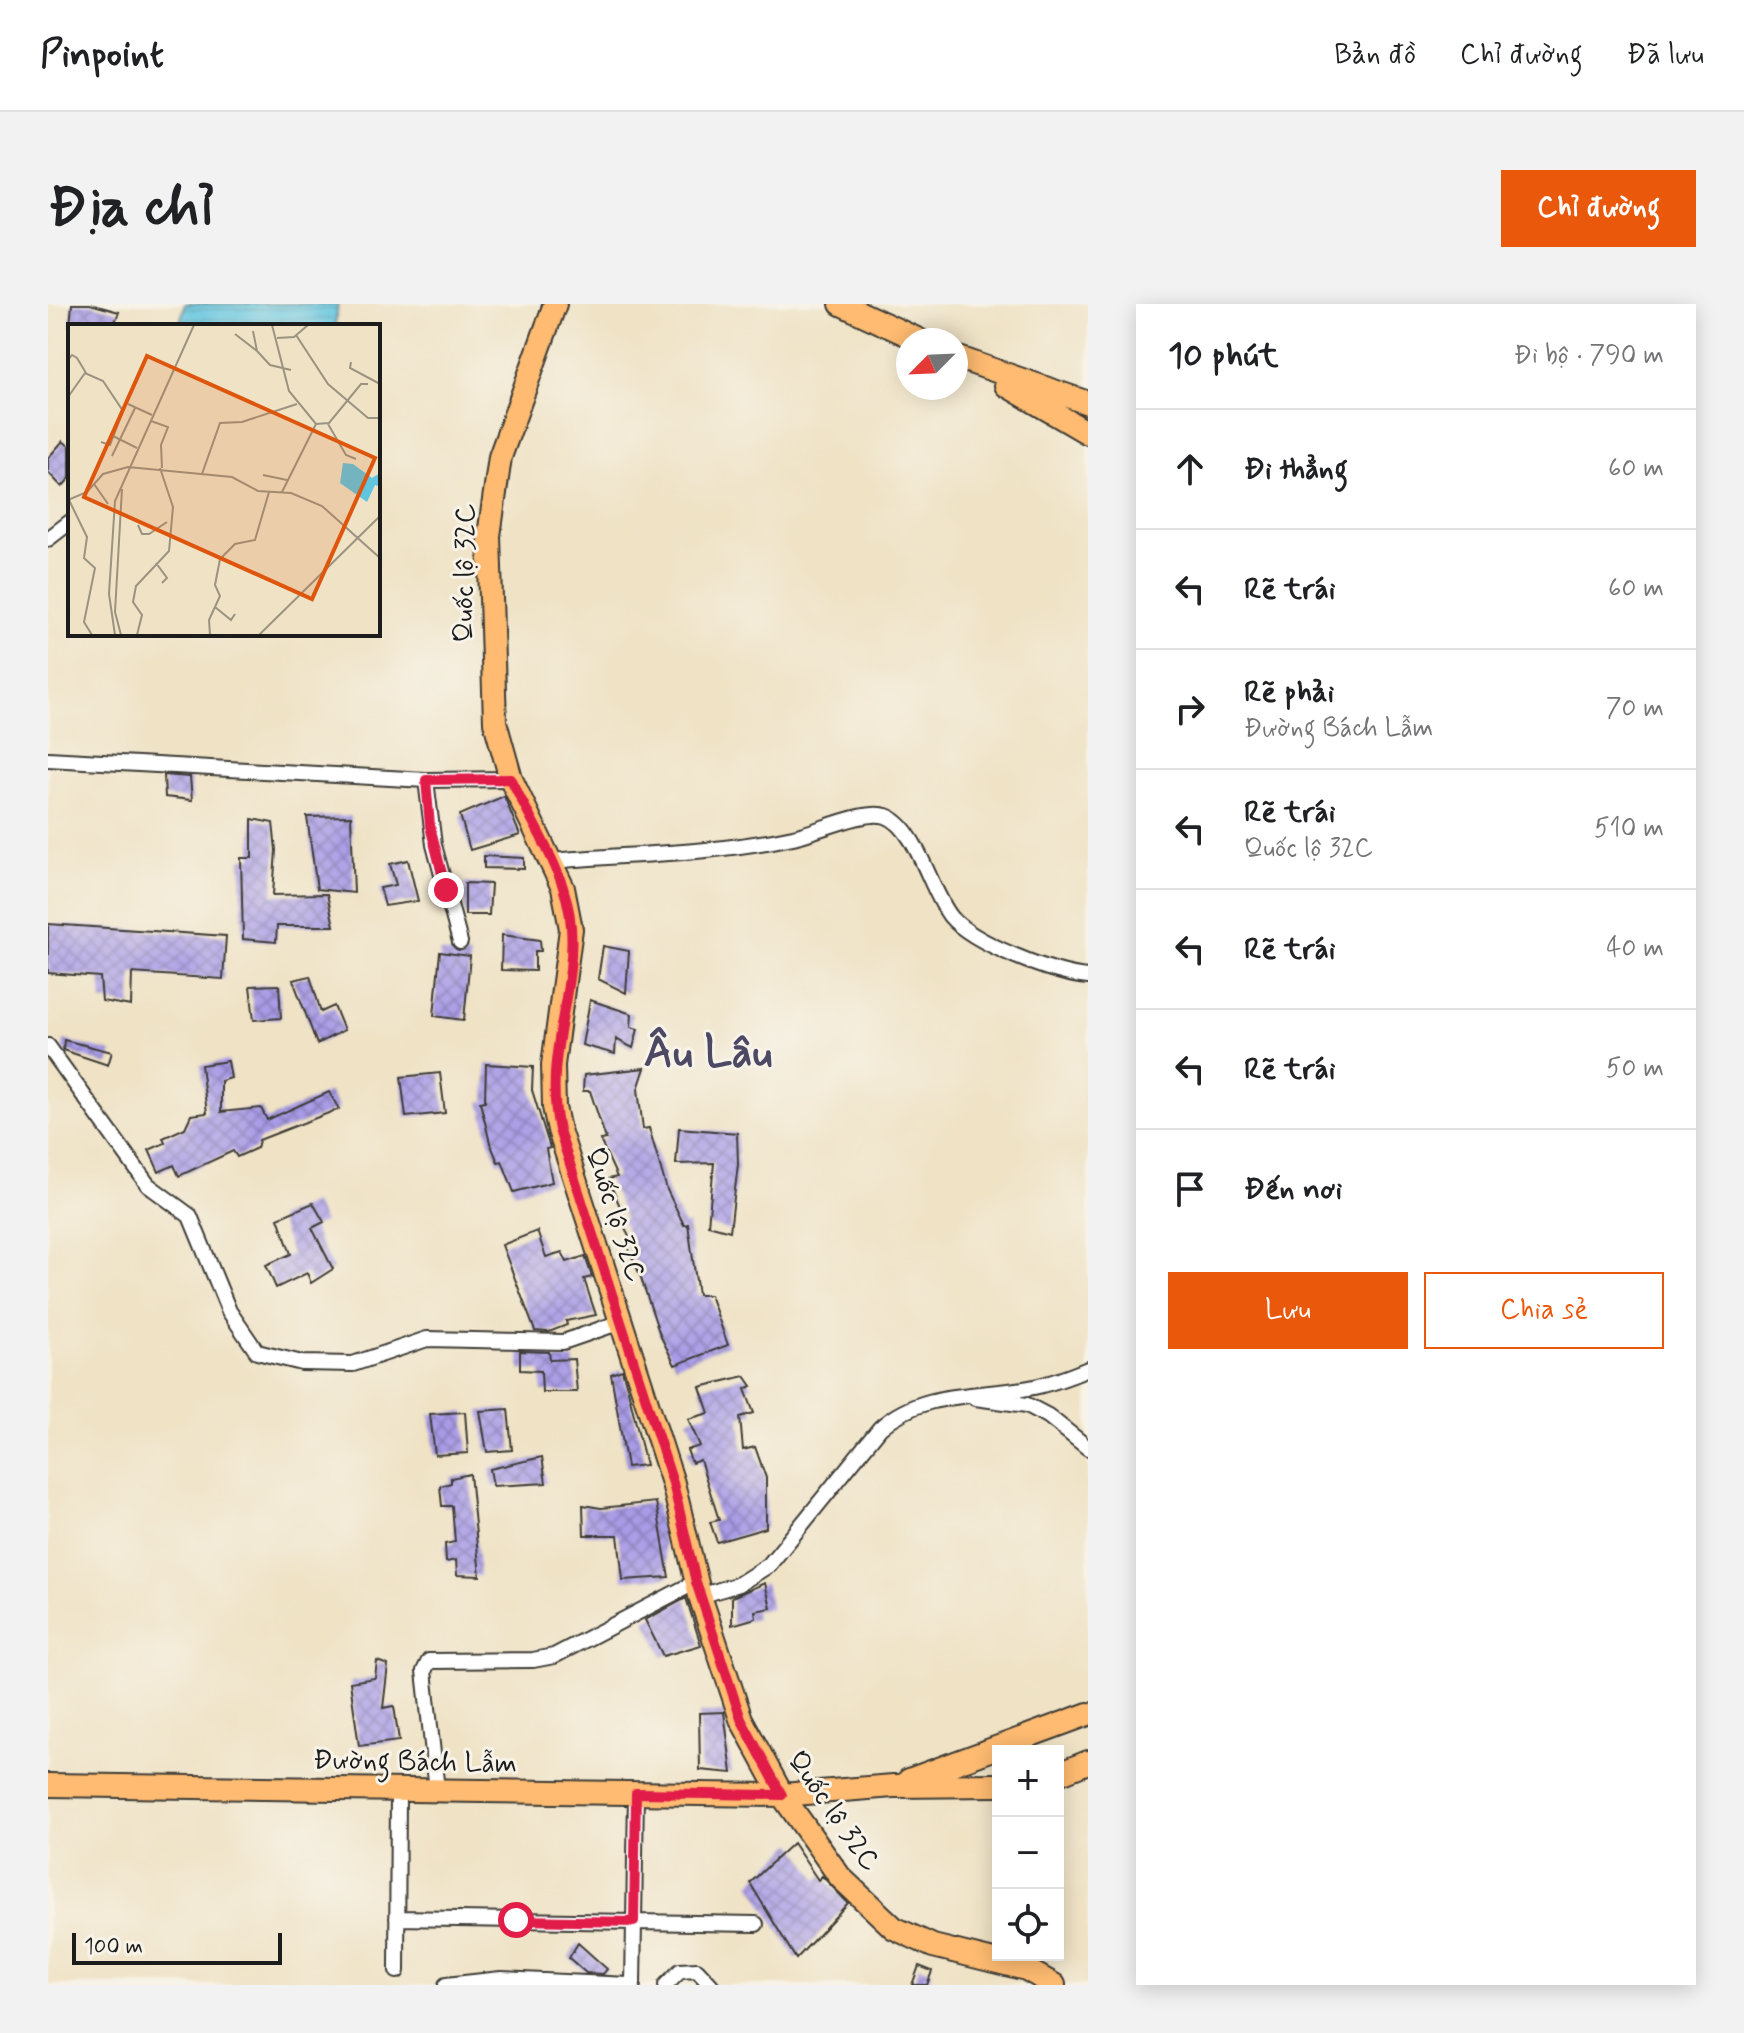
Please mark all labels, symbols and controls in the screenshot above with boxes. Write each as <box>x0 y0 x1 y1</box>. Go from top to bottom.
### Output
text: Pinpoint <box>40 31 164 80</box>
text: Bản đồ <box>1334 37 1416 74</box>
text: Chỉ đường <box>1460 37 1583 74</box>
text: Đã lưu <box>1627 37 1704 74</box>
button: Chỉ đường <box>1501 170 1696 247</box>
text: Địa chỉ <box>48 172 215 245</box>
inset map <box>68 324 380 636</box>
north arrow <box>896 328 968 400</box>
text: 10 phút <box>1168 334 1279 379</box>
text: Đi bộ · 790 m <box>1514 339 1664 373</box>
icon: ahead <box>1168 447 1212 491</box>
text: Đi thẳng <box>1244 450 1348 489</box>
text: 60 m <box>1608 452 1664 486</box>
street label: Quốc lộ 32C <box>446 503 485 643</box>
icon: left <box>1168 567 1212 611</box>
text: Rẽ trái <box>1244 570 1335 609</box>
text: 60 m <box>1608 572 1664 606</box>
text: Rẽ phải <box>1244 673 1334 712</box>
icon: right <box>1168 687 1212 731</box>
text: 70 m <box>1606 692 1664 726</box>
text: Đường Bách Lẫm <box>1244 712 1433 746</box>
text: Rẽ trái <box>1244 793 1335 832</box>
icon: left <box>1168 807 1212 851</box>
text: 510 m <box>1594 812 1664 846</box>
text: Quốc lộ 32C <box>1244 832 1373 866</box>
route end <box>428 872 464 908</box>
icon: left <box>1168 927 1212 971</box>
text: Rẽ trái <box>1244 930 1335 969</box>
text: 40 m <box>1606 932 1664 966</box>
district label: Âu Lâu <box>644 1025 772 1083</box>
icon: left <box>1168 1047 1212 1091</box>
text: Rẽ trái <box>1244 1050 1335 1089</box>
text: 50 m <box>1606 1052 1664 1086</box>
street label: Quốc lộ 32C <box>576 1143 654 1287</box>
icon: arrive <box>1168 1167 1212 1211</box>
text: Đến nơi <box>1244 1170 1342 1209</box>
button: Lưu <box>1168 1272 1408 1349</box>
button: Chia sẻ <box>1424 1272 1664 1349</box>
street label: Đường Bách Lẫm <box>313 1742 517 1786</box>
street label: Quốc lộ 32C <box>778 1744 888 1879</box>
map controls <box>992 1745 1064 1961</box>
button: + <box>992 1745 1064 1817</box>
button: − <box>992 1817 1064 1889</box>
button: locate <box>992 1889 1064 1961</box>
route start <box>498 1902 534 1938</box>
scale bar <box>72 1929 282 1965</box>
text: 100 m <box>84 1933 143 1961</box>

